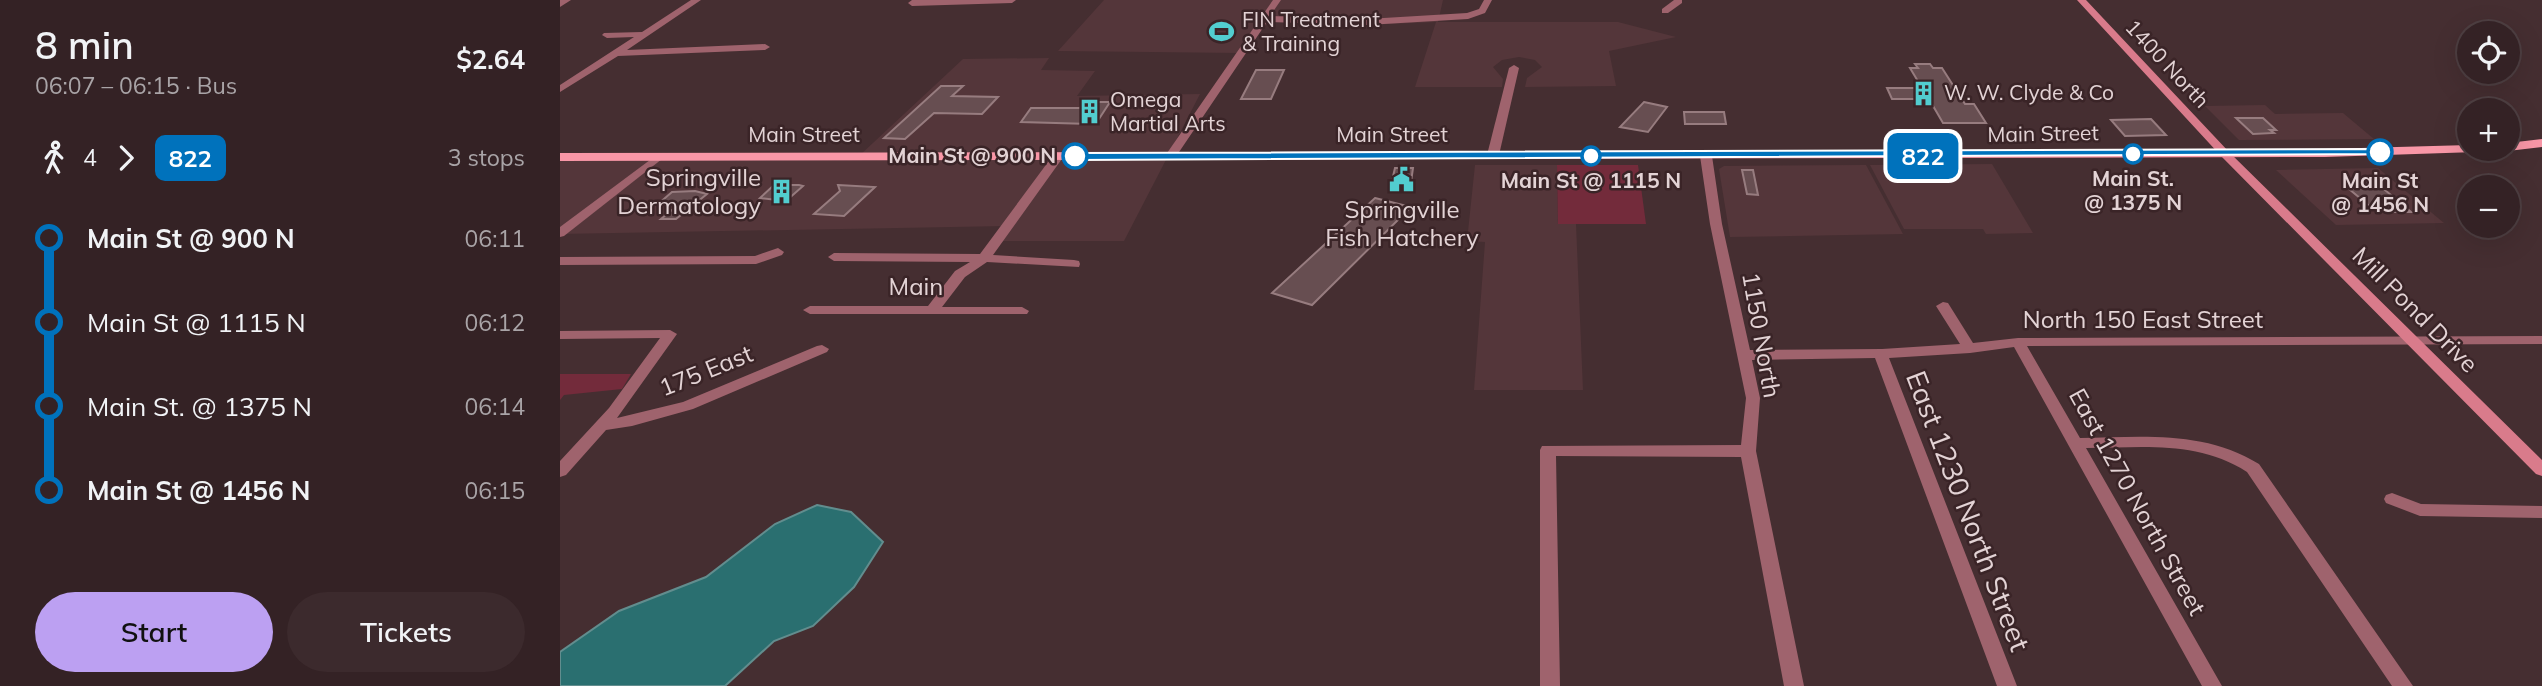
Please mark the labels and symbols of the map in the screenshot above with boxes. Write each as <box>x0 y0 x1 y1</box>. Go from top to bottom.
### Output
place label: FIN Treatment & Training <box>1242 6 1380 56</box>
street label: 1400 North <box>2120 14 2215 113</box>
sports icon: FIN Treatment & Training <box>1208 18 1236 46</box>
building icon: W. W. Clyde & Co <box>1910 79 1938 107</box>
place label: W. W. Clyde & Co <box>1944 79 2114 105</box>
place label: Omega Martial Arts <box>1110 86 1226 136</box>
building icon: Omega Martial Arts <box>1076 98 1104 126</box>
street label: Main Street <box>1987 119 2099 147</box>
street label: Main Street <box>748 121 860 147</box>
street label: Main Street <box>1336 121 1448 147</box>
line badge: 822 <box>1883 133 1963 179</box>
marker: Main St @ 1456 N <box>2367 139 2393 165</box>
place label: Main St @ 900 N <box>888 142 1056 168</box>
marker: Main St @ 900 N <box>1062 143 1088 169</box>
marker: Main St. @ 1375 N <box>2123 144 2143 164</box>
marker: Main St @ 1115 N <box>1581 146 1601 166</box>
place label: Springville Dermatology <box>617 162 761 220</box>
public building icon: Springville Fish Hatchery <box>1388 165 1416 193</box>
place label: Main St. @ 1375 N <box>2084 165 2182 215</box>
place label: Main St @ 1115 N <box>1501 167 1681 193</box>
place label: Main St @ 1456 N <box>2331 167 2429 217</box>
building icon: Springville Dermatology <box>767 178 795 206</box>
place label: Springville Fish Hatchery <box>1325 194 1479 252</box>
street label: Mill Pond Drive <box>2347 240 2485 378</box>
street label: 1150 North <box>1736 270 1788 400</box>
street label: Main <box>889 271 943 301</box>
street label: North 150 East Street <box>2023 304 2263 334</box>
street label: 175 East <box>655 338 757 402</box>
street label: East 1230 North Street <box>1899 366 2038 656</box>
street label: East 1270 North Street <box>2063 383 2213 620</box>

